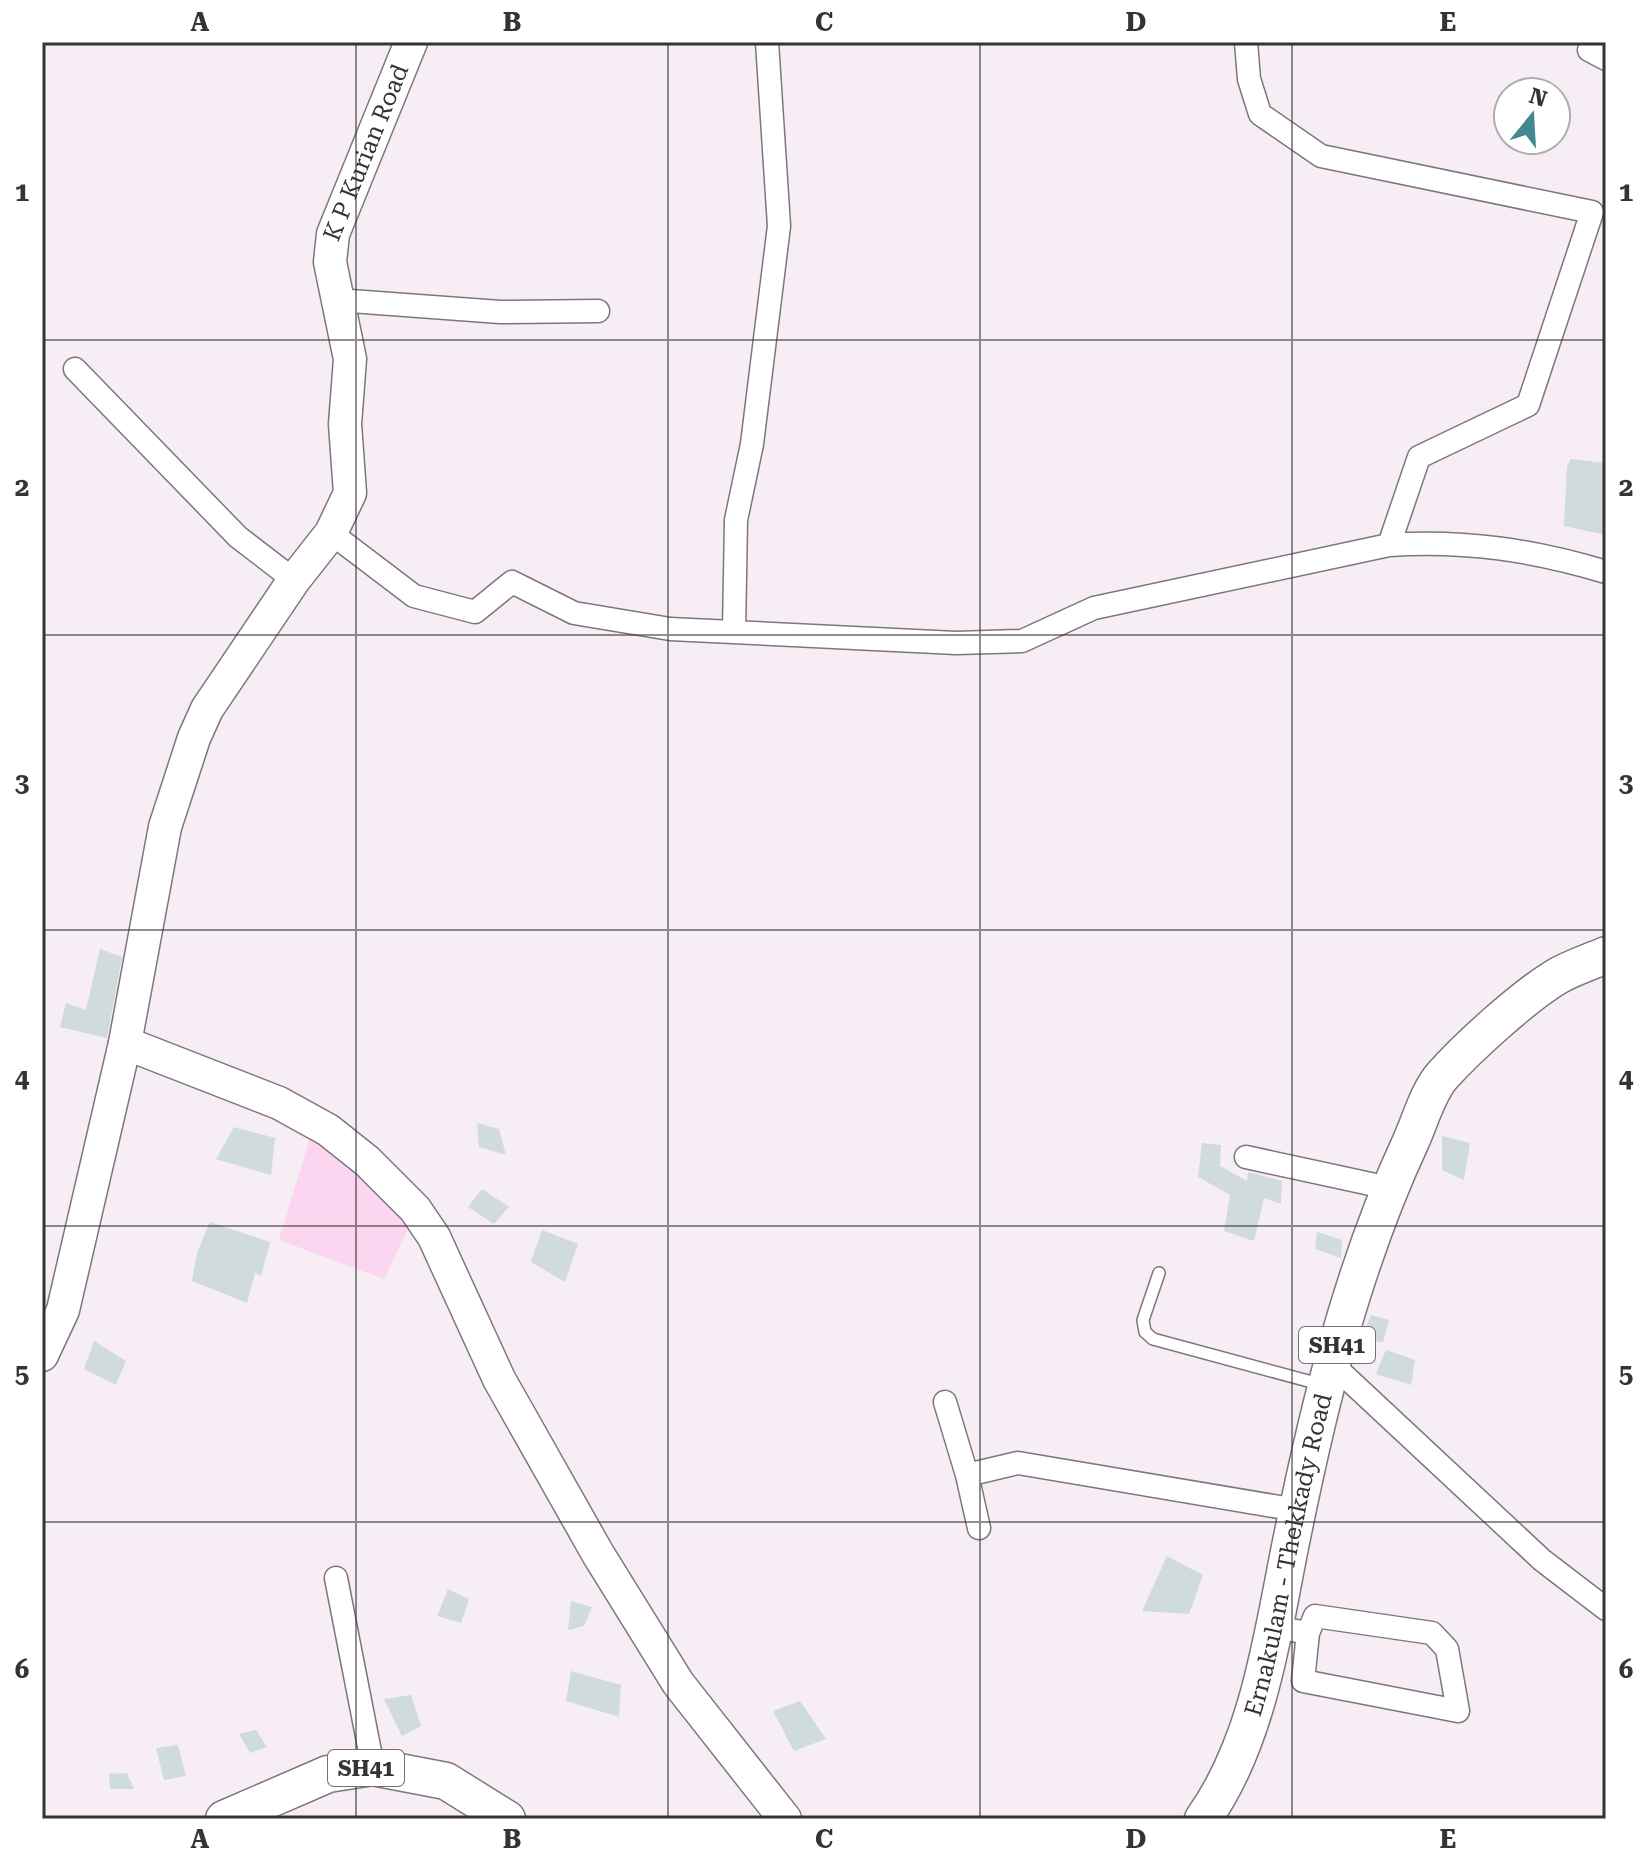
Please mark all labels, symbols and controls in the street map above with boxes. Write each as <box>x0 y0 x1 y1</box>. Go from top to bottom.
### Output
text: A <box>191 7 210 37</box>
text: B <box>503 7 521 37</box>
text: C <box>815 7 833 37</box>
text: D <box>1126 7 1146 37</box>
text: E <box>1440 7 1456 37</box>
street label: K P Kurian Road <box>318 60 414 245</box>
north arrow <box>1492 76 1572 156</box>
text: N <box>1526 83 1550 112</box>
text: 1 <box>15 177 29 207</box>
text: 1 <box>1619 177 1633 207</box>
text: 2 <box>15 472 29 502</box>
text: 2 <box>1619 472 1633 502</box>
text: 3 <box>15 768 29 798</box>
text: 3 <box>1619 768 1633 798</box>
text: 4 <box>15 1063 30 1093</box>
text: 4 <box>1619 1063 1634 1093</box>
road number: SH41 <box>1299 1327 1375 1363</box>
text: 5 <box>15 1359 29 1389</box>
text: 5 <box>1619 1359 1633 1389</box>
street label: Ernakulam - Thekkady Road <box>1239 1390 1338 1720</box>
text: 6 <box>15 1654 29 1684</box>
text: 6 <box>1619 1654 1633 1684</box>
road number: SH41 <box>328 1750 404 1786</box>
text: A <box>191 1824 210 1854</box>
text: B <box>503 1824 521 1854</box>
text: C <box>815 1824 833 1854</box>
text: D <box>1126 1824 1146 1854</box>
text: E <box>1440 1824 1456 1854</box>

